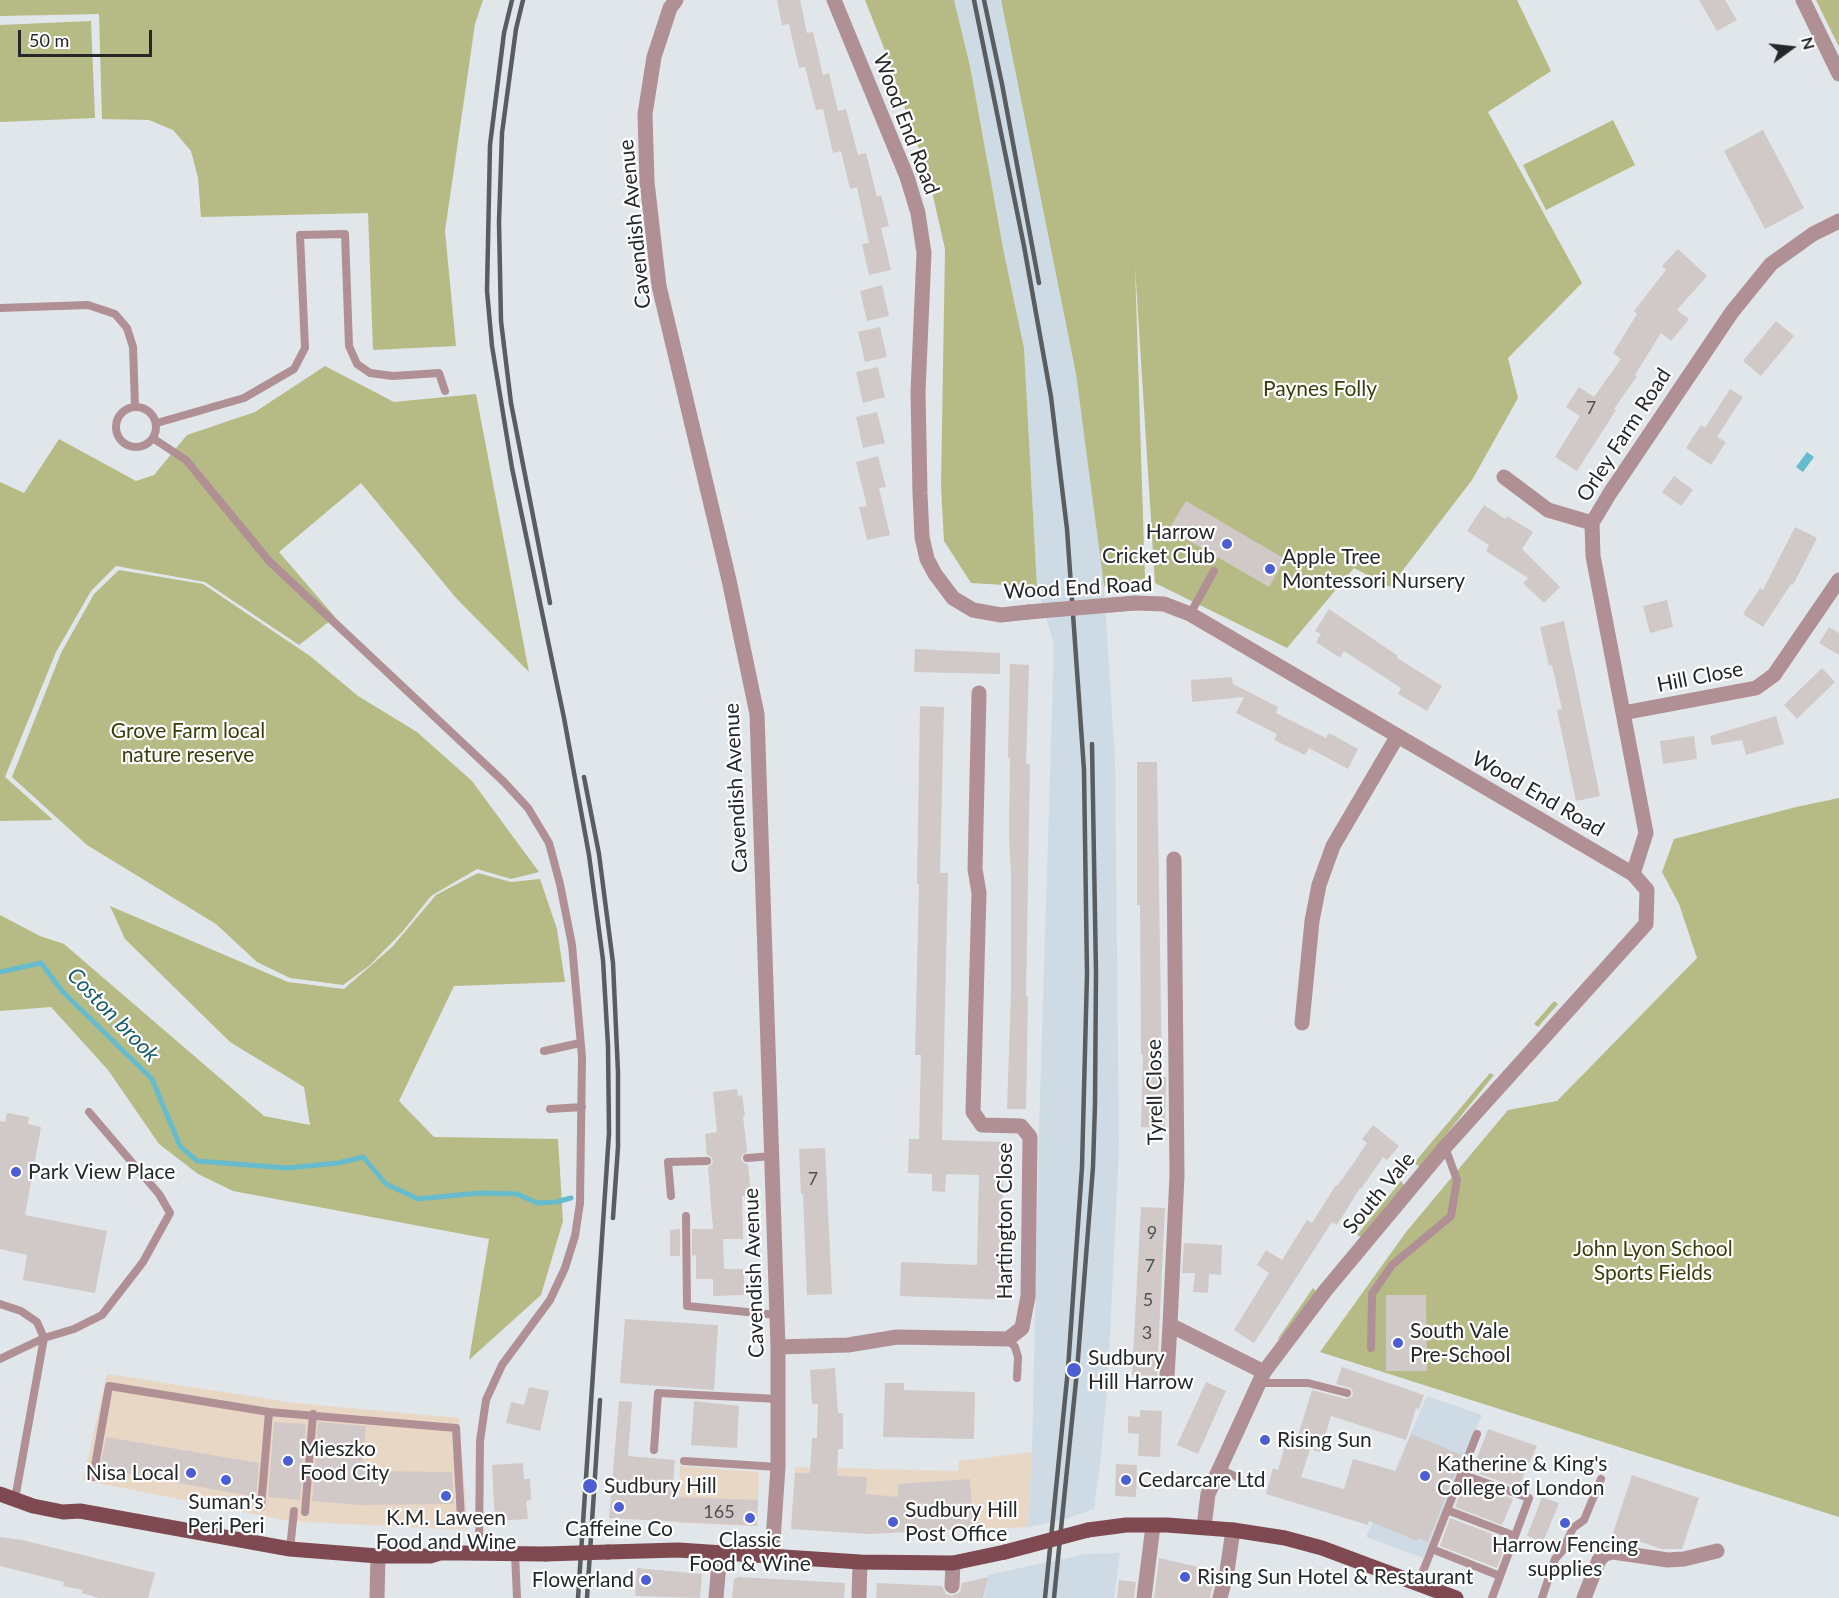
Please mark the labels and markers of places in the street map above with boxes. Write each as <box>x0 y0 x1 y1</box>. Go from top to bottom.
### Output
place label: Harrow Cricket Club <box>1102 519 1215 569</box>
marker: Harrow Cricket Club <box>1220 537 1234 551</box>
place label: Apple Tree Montessori Nursery <box>1282 544 1465 594</box>
marker: Apple Tree Montessori Nursery <box>1263 562 1277 576</box>
place label: Park View Place <box>28 1159 175 1185</box>
marker: Park View Place <box>9 1165 23 1179</box>
place label: South Vale Pre-School <box>1410 1318 1510 1368</box>
marker: South Vale Pre-School <box>1391 1336 1405 1350</box>
place label: Sudbury Hill Harrow <box>1088 1345 1193 1395</box>
marker: Sudbury Hill Harrow <box>1065 1361 1083 1379</box>
place label: Rising Sun <box>1277 1427 1372 1453</box>
marker: Rising Sun <box>1258 1433 1272 1447</box>
place label: Mieszko Food City <box>300 1436 389 1486</box>
place label: Katherine & King's College of London <box>1437 1451 1607 1501</box>
marker: Mieszko Food City <box>281 1454 295 1468</box>
place label: Nisa Local <box>86 1460 179 1486</box>
marker: Nisa Local <box>184 1466 198 1480</box>
place label: Cedarcare Ltd <box>1138 1467 1266 1493</box>
marker: Katherine & King's College of London <box>1418 1469 1432 1483</box>
marker: Suman's Peri Peri <box>219 1473 233 1487</box>
place label: Sudbury Hill <box>604 1473 717 1499</box>
marker: Cedarcare Ltd <box>1119 1473 1133 1487</box>
marker: Sudbury Hill <box>581 1477 599 1495</box>
place label: Suman's Peri Peri <box>187 1489 265 1539</box>
marker: K.M. Laween Food and Wine <box>439 1489 453 1503</box>
place label: Sudbury Hill Post Office <box>905 1497 1018 1547</box>
marker: Caffeine Co <box>612 1500 626 1514</box>
place label: K.M. Laween Food and Wine <box>376 1505 516 1555</box>
marker: Classic Food & Wine <box>743 1511 757 1525</box>
marker: Sudbury Hill Post Office <box>886 1515 900 1529</box>
place label: Caffeine Co <box>565 1516 673 1542</box>
marker: Harrow Fencing supplies <box>1558 1516 1572 1530</box>
place label: Classic Food & Wine <box>689 1527 811 1577</box>
place label: Harrow Fencing supplies <box>1492 1532 1638 1582</box>
place label: Rising Sun Hotel & Restaurant <box>1197 1564 1473 1590</box>
place label: Flowerland <box>532 1567 634 1593</box>
marker: Rising Sun Hotel & Restaurant <box>1178 1570 1192 1584</box>
marker: Flowerland <box>639 1573 653 1587</box>

